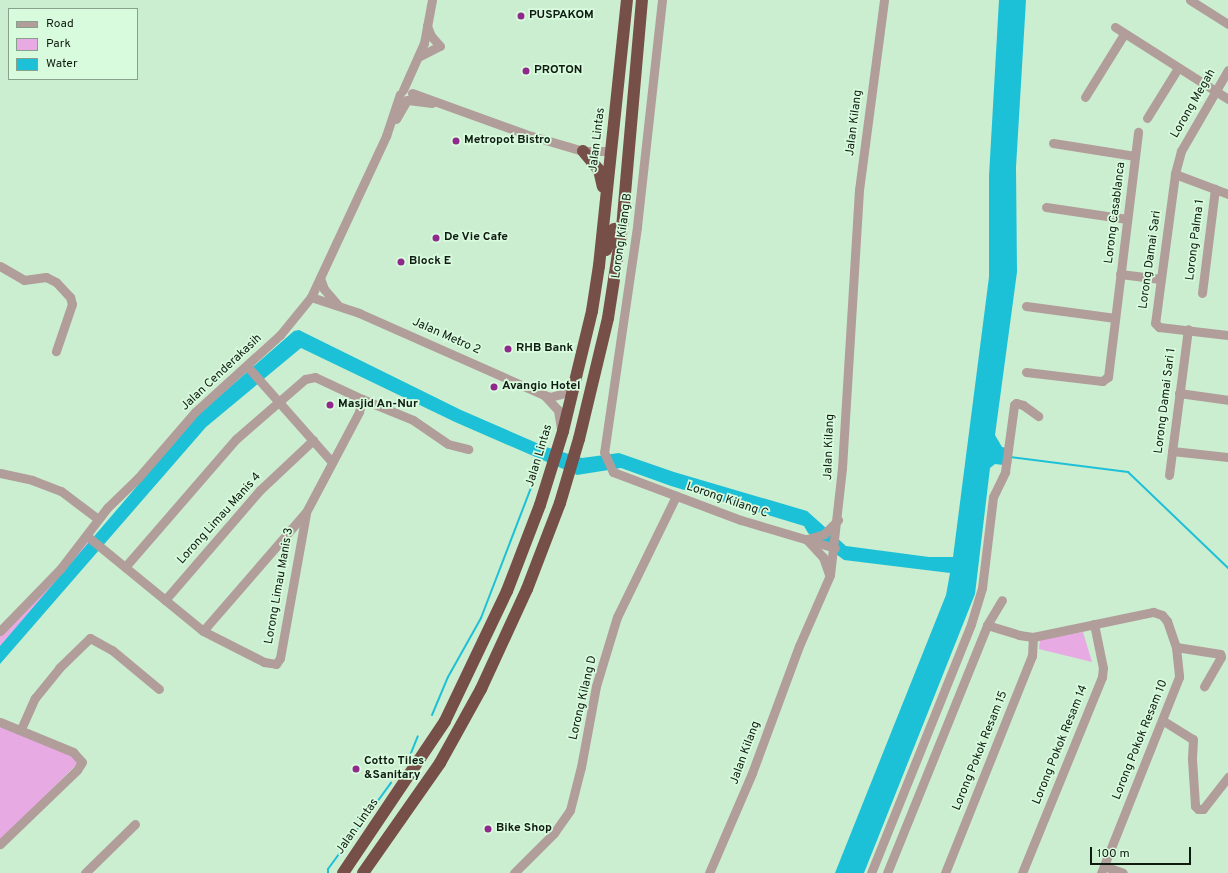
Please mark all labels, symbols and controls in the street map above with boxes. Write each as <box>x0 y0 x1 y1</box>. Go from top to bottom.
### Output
legend <box>8 8 138 80</box>
place label: PUSPAKOM <box>529 9 594 23</box>
marker: PUSPAKOM <box>516 11 526 21</box>
text: Road <box>46 16 74 32</box>
text: Park <box>46 36 71 52</box>
text: Water <box>46 56 78 72</box>
place label: PROTON <box>534 64 582 78</box>
marker: PROTON <box>521 66 531 76</box>
street label: Lorong Megah <box>1168 67 1220 141</box>
street label: Jalan Kilang <box>844 89 866 157</box>
street label: Jalan Lintas <box>587 107 609 173</box>
place label: Metropot Bistro <box>464 134 550 148</box>
marker: Metropot Bistro <box>451 136 461 146</box>
street label: Lorong Casablanca <box>1103 161 1129 265</box>
street label: Lorong Kilang B <box>610 193 636 279</box>
street label: Lorong Palma 1 <box>1184 199 1208 281</box>
street label: Lorong Damai Sari <box>1137 210 1165 310</box>
place label: De Vie Cafe <box>444 231 508 245</box>
marker: De Vie Cafe <box>431 233 441 243</box>
place label: Block E <box>409 255 451 269</box>
marker: Block E <box>396 257 406 267</box>
street label: Jalan Metro 2 <box>410 316 482 358</box>
street label: Jalan Cenderakasih <box>179 332 265 414</box>
place label: RHB Bank <box>516 342 573 356</box>
marker: RHB Bank <box>503 344 513 354</box>
street label: Lorong Damai Sari 1 <box>1152 347 1180 455</box>
place label: Avangio Hotel <box>502 380 581 394</box>
marker: Avangio Hotel <box>489 382 499 392</box>
place label: Masjid An-Nur <box>338 398 418 412</box>
marker: Masjid An-Nur <box>325 400 335 410</box>
street label: Jalan Kilang <box>822 414 838 480</box>
street label: Jalan Lintas <box>524 423 556 489</box>
street label: Lorong Limau Manis 4 <box>175 470 265 568</box>
street label: Lorong Kilang C <box>684 480 770 522</box>
street label: Lorong Limau Manis 3 <box>263 527 297 645</box>
street label: Lorong Kilang D <box>567 654 601 742</box>
street label: Lorong Pokok Resam 10 <box>1110 678 1172 802</box>
street label: Lorong Pokok Resam 14 <box>1030 683 1092 807</box>
street label: Lorong Pokok Resam 15 <box>950 689 1012 813</box>
street label: Jalan Kilang <box>728 719 764 787</box>
place label: Cotto Tiles &Sanitary <box>364 755 424 783</box>
marker: Cotto Tiles &Sanitary <box>351 764 361 774</box>
street label: Jalan Lintas <box>334 796 382 858</box>
place label: Bike Shop <box>496 822 552 836</box>
marker: Bike Shop <box>483 824 493 834</box>
scale bar <box>1092 839 1193 865</box>
text: 100 m <box>1097 846 1130 862</box>

